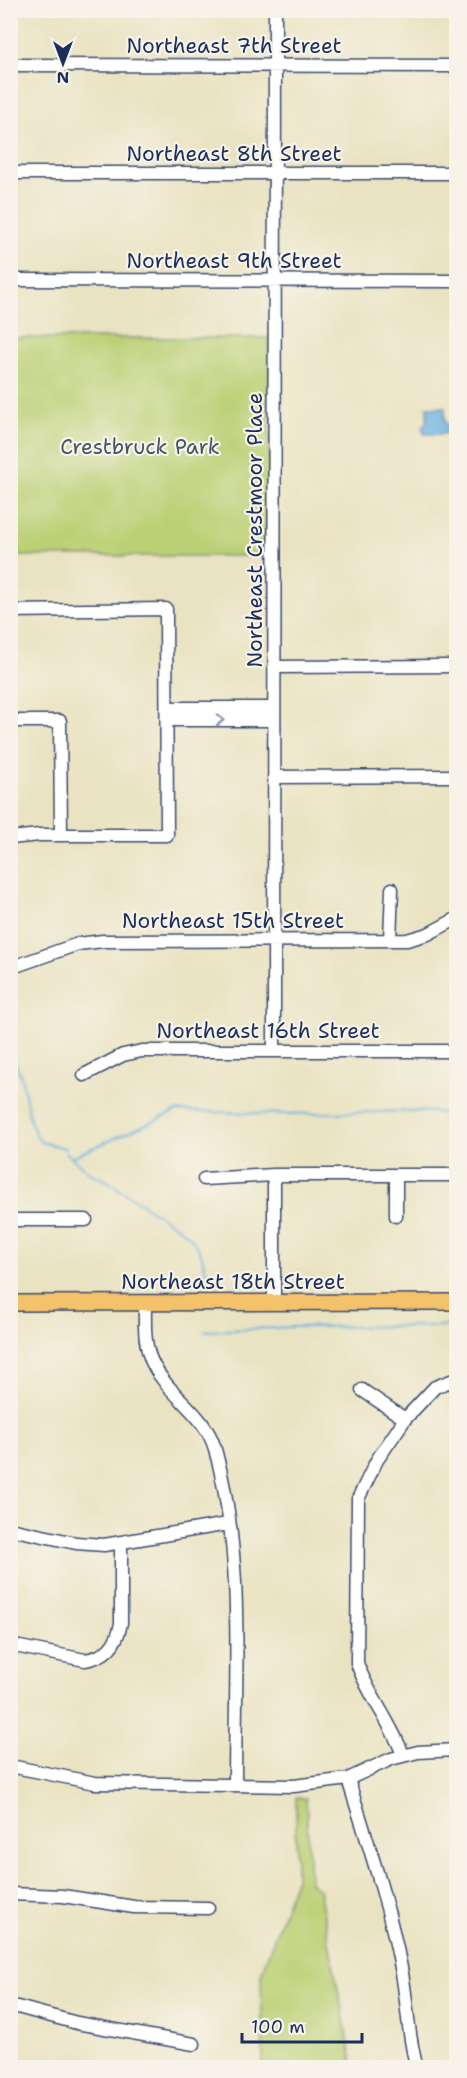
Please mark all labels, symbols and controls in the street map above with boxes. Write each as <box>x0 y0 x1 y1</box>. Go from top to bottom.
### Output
street label: Northeast 7th Street <box>126 32 342 60</box>
north arrow <box>33 33 93 93</box>
text: N <box>57 67 69 88</box>
street label: Northeast 8th Street <box>126 140 342 168</box>
street label: Northeast 9th Street <box>126 247 342 275</box>
street label: Northeast Crestmoor Place <box>241 392 269 668</box>
park label: Crestbruck Park <box>60 433 220 461</box>
one-way arrow <box>216 714 225 726</box>
street label: Northeast 15th Street <box>122 907 344 935</box>
street label: Northeast 16th Street <box>156 1017 380 1045</box>
street label: Northeast 18th Street <box>121 1268 345 1296</box>
scale bar <box>242 2006 362 2044</box>
text: 100 m <box>251 2015 305 2039</box>

